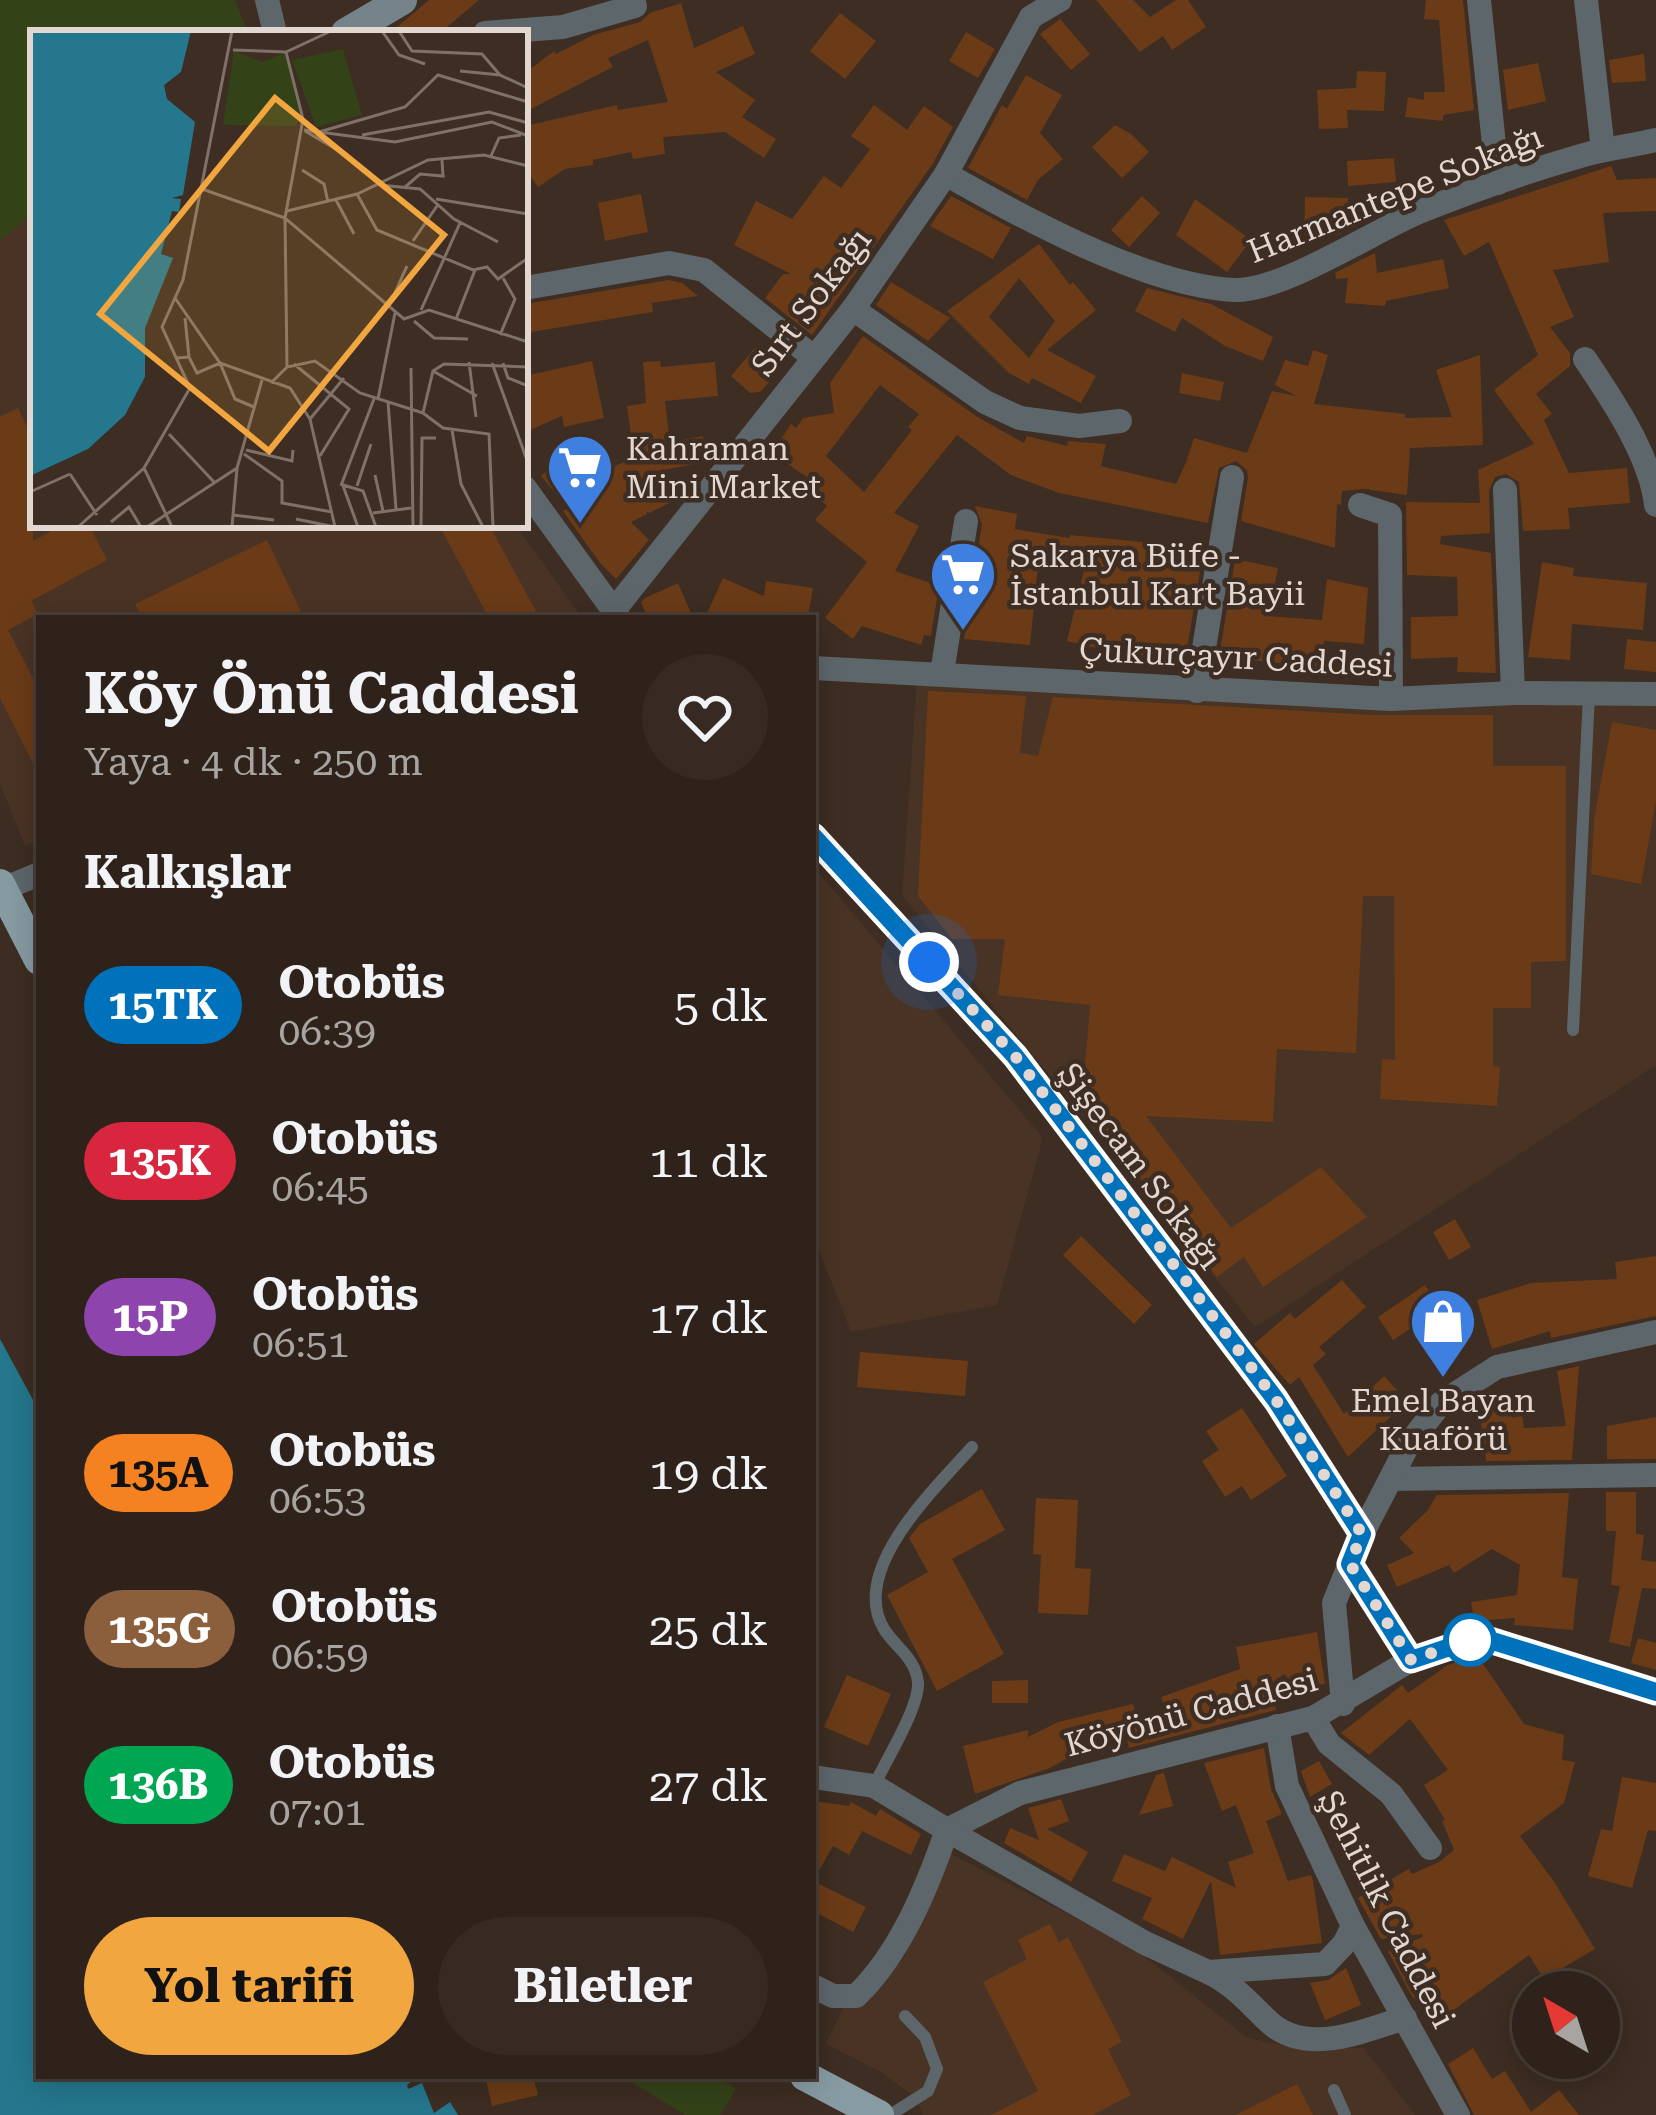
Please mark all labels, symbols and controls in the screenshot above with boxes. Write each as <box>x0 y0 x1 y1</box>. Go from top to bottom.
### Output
inset map <box>30 30 528 528</box>
street label: Harmantepe Sokağı <box>1242 117 1548 271</box>
street label: Sırt Sokağı <box>743 221 879 383</box>
place label: Kahraman Mini Market <box>626 429 821 506</box>
supermarket icon: Kahraman Mini Market <box>545 432 615 526</box>
place label: Sakarya Büfe - İstanbul Kart Bayii <box>1010 536 1305 613</box>
supermarket icon: Sakarya Büfe - İstanbul Kart Bayii <box>928 539 998 633</box>
street label: Çukurçayır Caddesi <box>1078 629 1394 685</box>
button: heart <box>642 654 768 780</box>
text: Köy Önü Caddesi <box>84 660 579 727</box>
text: Yaya · 4 dk · 250 m <box>84 739 423 785</box>
text: Kalkışlar <box>84 846 291 899</box>
your location <box>899 932 959 992</box>
text: Otobüs <box>278 956 445 1009</box>
text: 5 dk <box>674 979 768 1032</box>
text: 15TK <box>108 980 218 1029</box>
text: 06:39 <box>278 1009 376 1055</box>
street label: Şişecam Sokağı <box>1050 1055 1230 1277</box>
text: Otobüs <box>272 1112 438 1165</box>
text: 11 dk <box>649 1135 768 1188</box>
text: 135K <box>108 1136 212 1185</box>
text: 06:45 <box>272 1165 369 1211</box>
text: Otobüs <box>252 1268 419 1321</box>
shop icon: Emel Bayan Kuaförü <box>1408 1286 1478 1380</box>
text: 17 dk <box>649 1291 768 1344</box>
text: 15P <box>112 1292 188 1341</box>
text: 06:51 <box>252 1321 349 1367</box>
place label: Emel Bayan Kuaförü <box>1351 1381 1535 1458</box>
text: Otobüs <box>269 1424 435 1477</box>
text: 19 dk <box>649 1447 768 1500</box>
text: 135A <box>108 1448 209 1497</box>
text: 06:53 <box>269 1477 366 1523</box>
text: Otobüs <box>271 1580 437 1633</box>
text: 25 dk <box>649 1603 768 1656</box>
text: 135G <box>108 1604 211 1653</box>
unlabelled marker <box>1445 1615 1495 1665</box>
text: 06:59 <box>271 1633 368 1679</box>
street label: Köyönü Caddesi <box>1060 1660 1322 1764</box>
text: Otobüs <box>269 1736 435 1789</box>
text: 27 dk <box>649 1759 768 1812</box>
text: 136B <box>108 1760 209 1809</box>
street label: Şehitlik Caddesi <box>1310 1784 1464 2034</box>
text: 07:01 <box>269 1789 366 1835</box>
button: Yol tarifi <box>84 1917 414 2055</box>
button: Biletler <box>438 1917 768 2055</box>
north arrow <box>1512 1971 1620 2079</box>
map controls <box>1512 1971 1620 2079</box>

